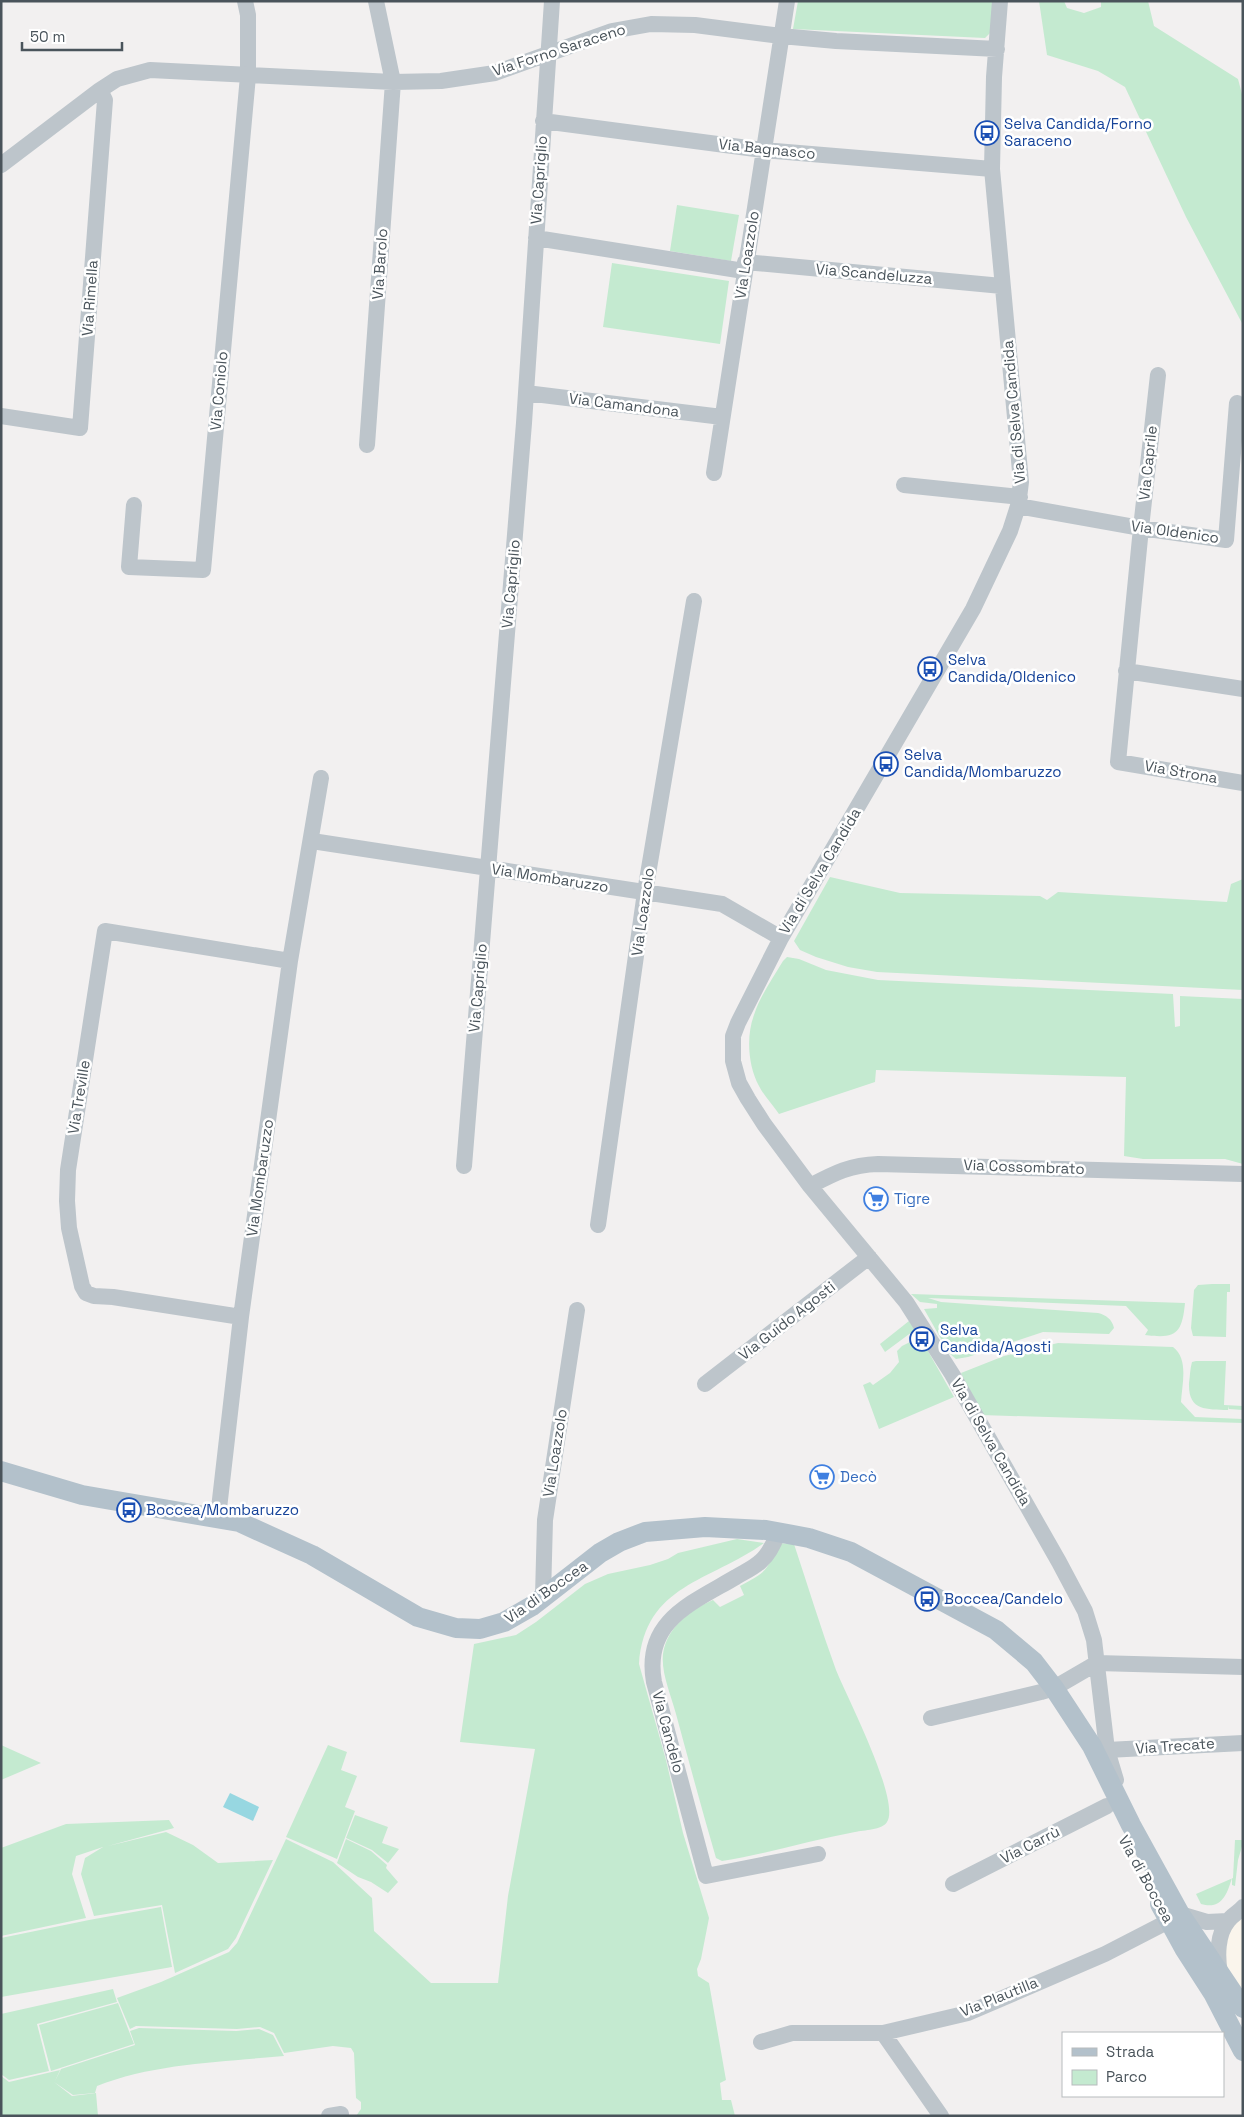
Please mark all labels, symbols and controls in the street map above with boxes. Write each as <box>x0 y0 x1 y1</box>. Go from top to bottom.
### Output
street label: Via Forno Saraceno <box>490 19 628 80</box>
scale bar <box>22 20 122 52</box>
text: 50 m <box>30 27 65 46</box>
place label: Selva Candida/Forno Saraceno <box>1004 114 1152 150</box>
bus stop icon: Selva Candida/Forno Saraceno <box>974 120 1000 146</box>
street label: Via Bagnasco <box>718 134 816 163</box>
street label: Via Capriglio <box>526 135 551 225</box>
street label: Via Loazzolo <box>730 209 763 300</box>
street label: Via Barolo <box>368 228 391 300</box>
street label: Via Rimella <box>77 259 102 337</box>
street label: Via Scandeluzza <box>815 259 934 288</box>
street label: Via di Selva Candida <box>998 339 1029 484</box>
street label: Via Coniolo <box>206 351 231 431</box>
street label: Via Camandona <box>568 388 681 421</box>
street label: Via Caprile <box>1134 424 1161 501</box>
street label: Via Oldenico <box>1130 516 1220 547</box>
street label: Via Capriglio <box>497 539 524 629</box>
place label: Selva Candida/Oldenico <box>948 650 1076 686</box>
bus stop icon: Selva Candida/Oldenico <box>917 656 943 682</box>
place label: Selva Candida/Mombaruzzo <box>904 745 1062 781</box>
bus stop icon: Selva Candida/Mombaruzzo <box>873 751 899 777</box>
street label: Via Strona <box>1143 756 1220 787</box>
street label: Via di Selva Candida <box>774 804 865 937</box>
street label: Via Mombaruzzo <box>490 859 610 896</box>
street label: Via Loazzolo <box>627 867 658 957</box>
street label: Via Capriglio <box>464 943 491 1033</box>
street label: Via Treville <box>63 1058 94 1135</box>
street label: Via Mombaruzzo <box>242 1118 277 1238</box>
street label: Via Cossombrato <box>963 1155 1085 1178</box>
supermarket icon: Tigre <box>863 1186 889 1212</box>
place label: Tigre <box>894 1189 930 1208</box>
street label: Via Guido Agosti <box>735 1277 839 1364</box>
place label: Selva Candida/Agosti <box>940 1320 1051 1356</box>
bus stop icon: Selva Candida/Agosti <box>909 1326 935 1352</box>
street label: Via di Selva Candida <box>947 1375 1036 1509</box>
street label: Via Loazzolo <box>538 1407 571 1498</box>
supermarket icon: Decò <box>809 1464 835 1490</box>
place label: Decò <box>840 1467 877 1486</box>
bus stop icon: Boccea/Mombaruzzo <box>116 1497 142 1523</box>
place label: Boccea/Mombaruzzo <box>146 1500 299 1519</box>
street label: Via di Boccea <box>500 1556 591 1627</box>
bus stop icon: Boccea/Candelo <box>914 1586 940 1612</box>
place label: Boccea/Candelo <box>944 1589 1063 1608</box>
street label: Via Candelo <box>648 1689 689 1775</box>
street label: Via Trecate <box>1135 1733 1215 1758</box>
street label: Via Carrù <box>997 1822 1063 1868</box>
street label: Via di Boccea <box>1115 1832 1179 1926</box>
street label: Via Plautilla <box>957 1972 1041 2021</box>
legend <box>1062 2032 1224 2097</box>
text: Strada <box>1106 2042 1155 2061</box>
text: Parco <box>1106 2067 1147 2086</box>

